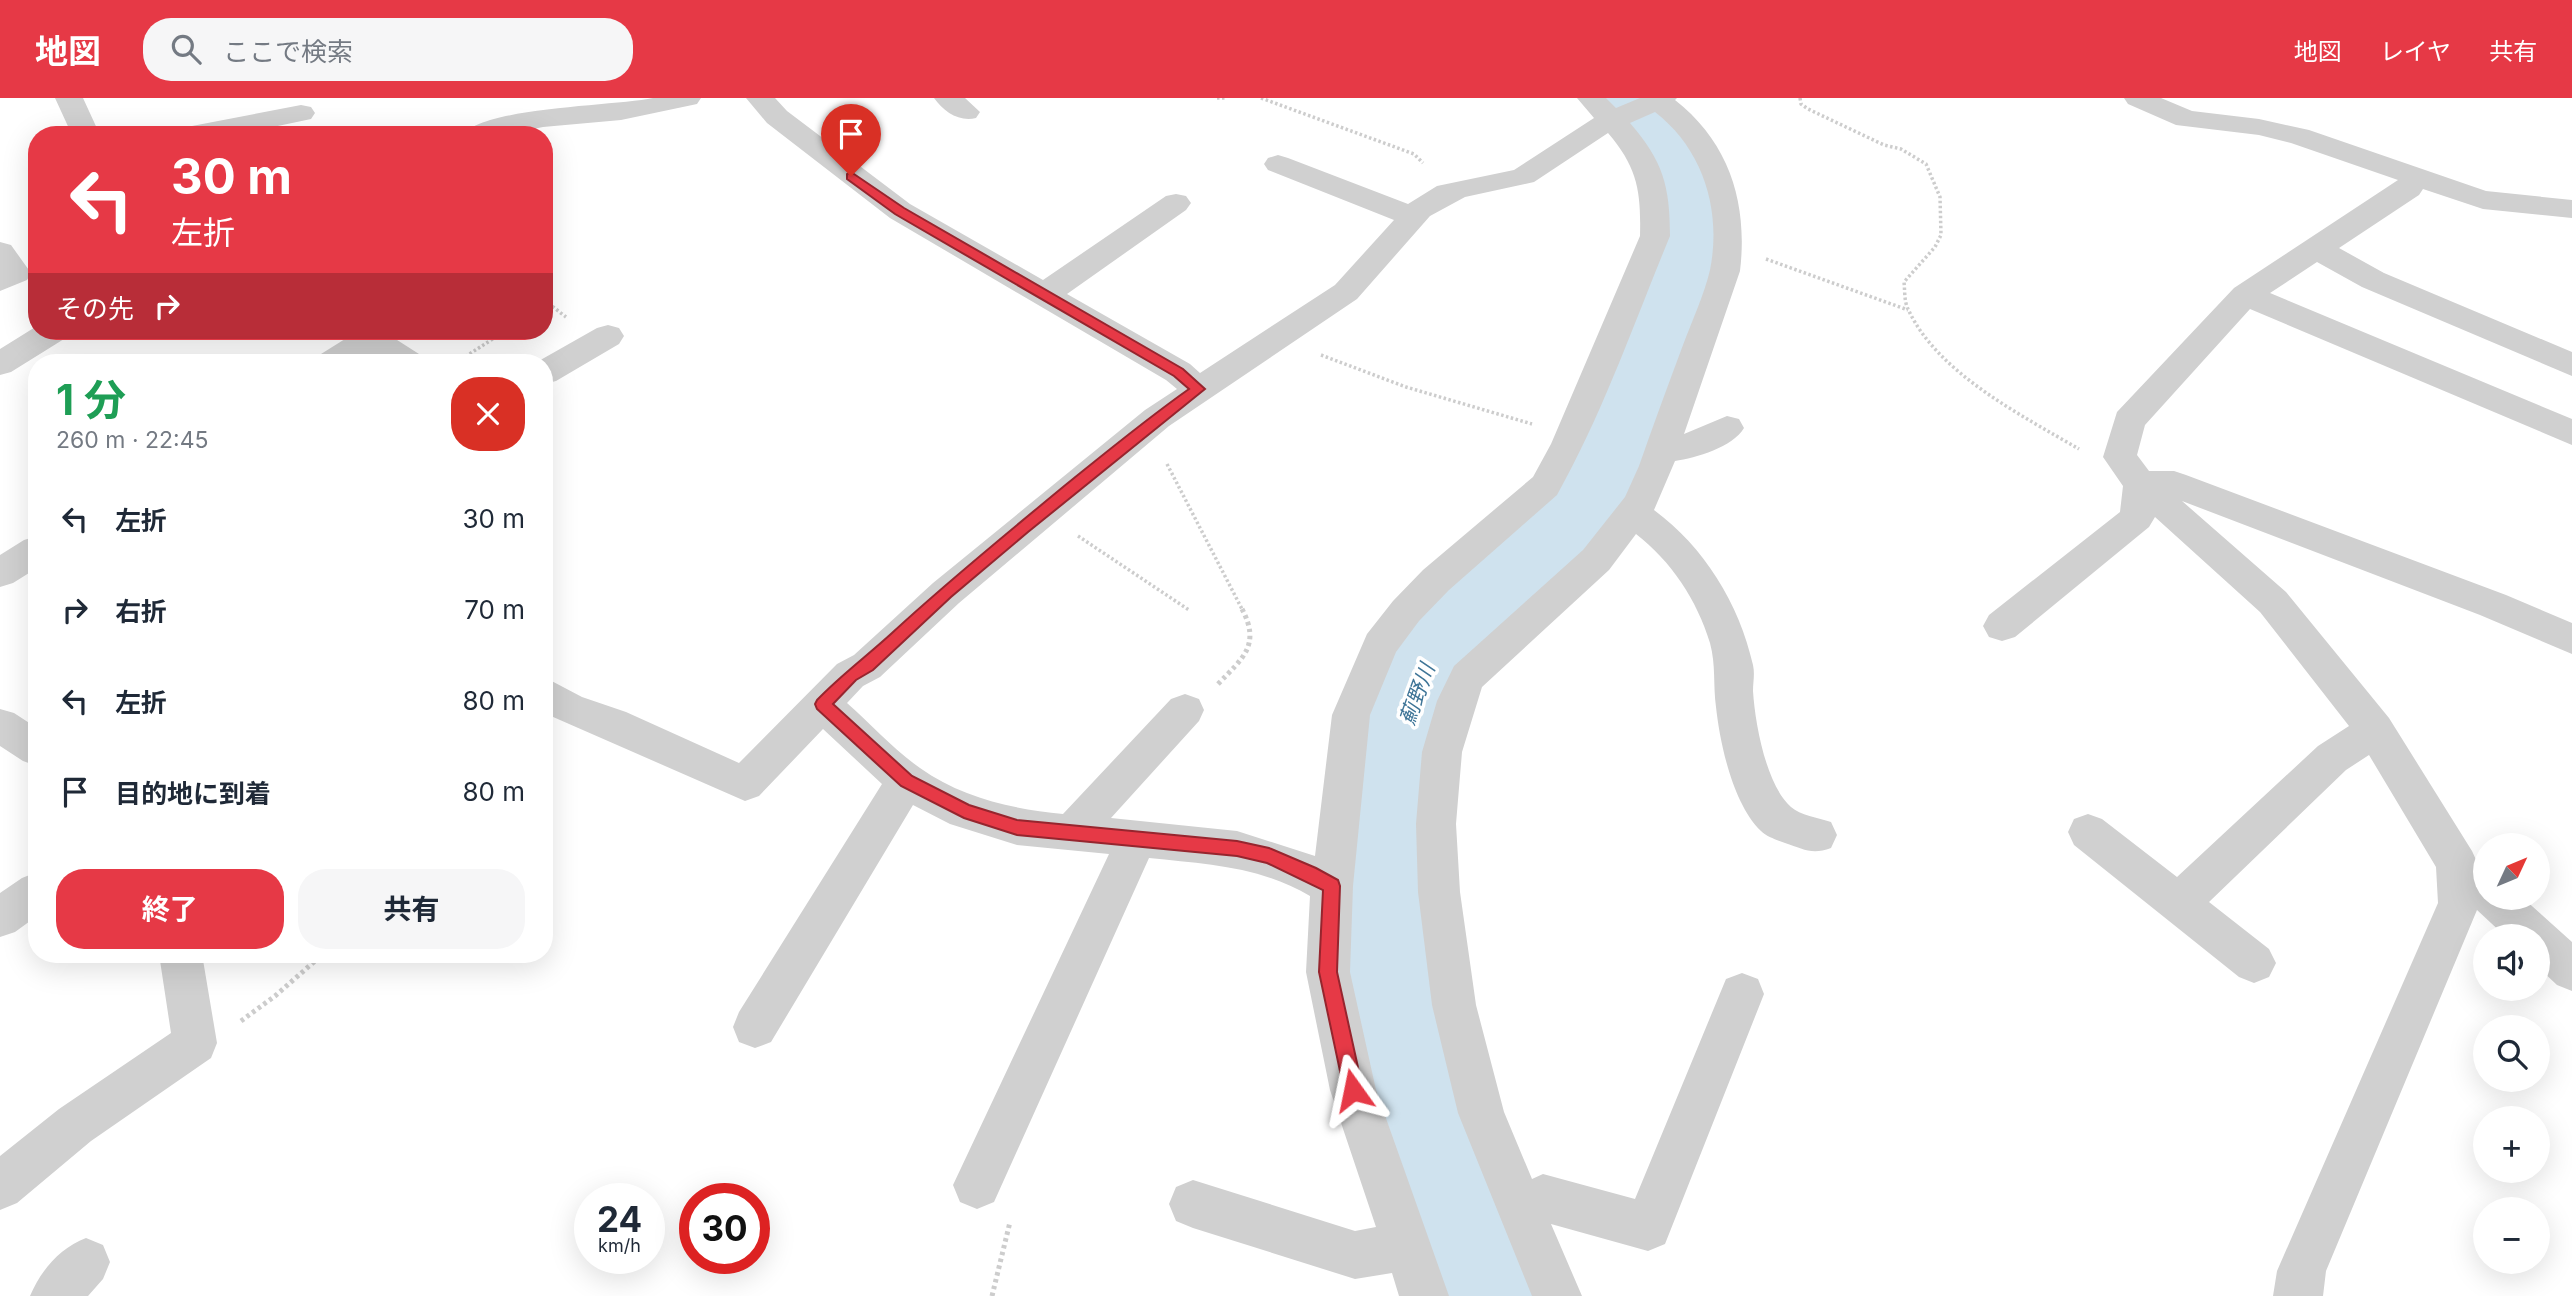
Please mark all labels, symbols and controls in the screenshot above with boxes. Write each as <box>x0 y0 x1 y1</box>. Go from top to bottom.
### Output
search box <box>143 18 633 81</box>
icon: search <box>167 30 205 68</box>
text: 地図 <box>35 31 101 71</box>
text: ここで検索 <box>223 36 353 67</box>
text: 地図 <box>2294 37 2342 66</box>
text: レイヤ <box>2380 37 2451 66</box>
text: 共有 <box>2489 37 2537 66</box>
pin <box>821 104 881 176</box>
icon: arrive <box>832 115 870 153</box>
text: 30 m <box>171 147 292 206</box>
icon: left <box>56 154 147 245</box>
text: 左折 <box>171 213 235 252</box>
icon: right <box>148 287 186 325</box>
text: その先 <box>56 293 134 324</box>
text: 1 分 <box>56 374 126 425</box>
button: close <box>451 377 525 451</box>
text: 260 m · 22:45 <box>56 426 209 454</box>
icon: left <box>56 500 94 538</box>
text: 30 m <box>462 503 525 534</box>
text: 左折 <box>115 505 167 536</box>
icon: right <box>56 591 94 629</box>
text: 70 m <box>464 594 525 625</box>
text: 右折 <box>115 596 167 627</box>
water label: 薊野川 <box>1394 658 1440 728</box>
icon: left <box>56 682 94 720</box>
text: 80 m <box>462 685 525 716</box>
text: 左折 <box>115 687 167 718</box>
icon: arrive <box>56 773 94 811</box>
text: 80 m <box>462 776 525 807</box>
text: 目的地に到着 <box>115 778 271 809</box>
north arrow <box>2473 833 2550 910</box>
map controls <box>2473 833 2550 1274</box>
button: 終了 <box>56 869 284 949</box>
button: 共有 <box>298 869 525 949</box>
button: sound <box>2473 924 2550 1001</box>
button: search <box>2473 1015 2550 1092</box>
position arrow <box>1316 1053 1390 1127</box>
button: + <box>2473 1106 2550 1183</box>
speed limit sign: 30 <box>679 1183 770 1274</box>
button: − <box>2473 1197 2550 1274</box>
text: 24 <box>597 1198 642 1240</box>
text: km/h <box>598 1235 641 1256</box>

